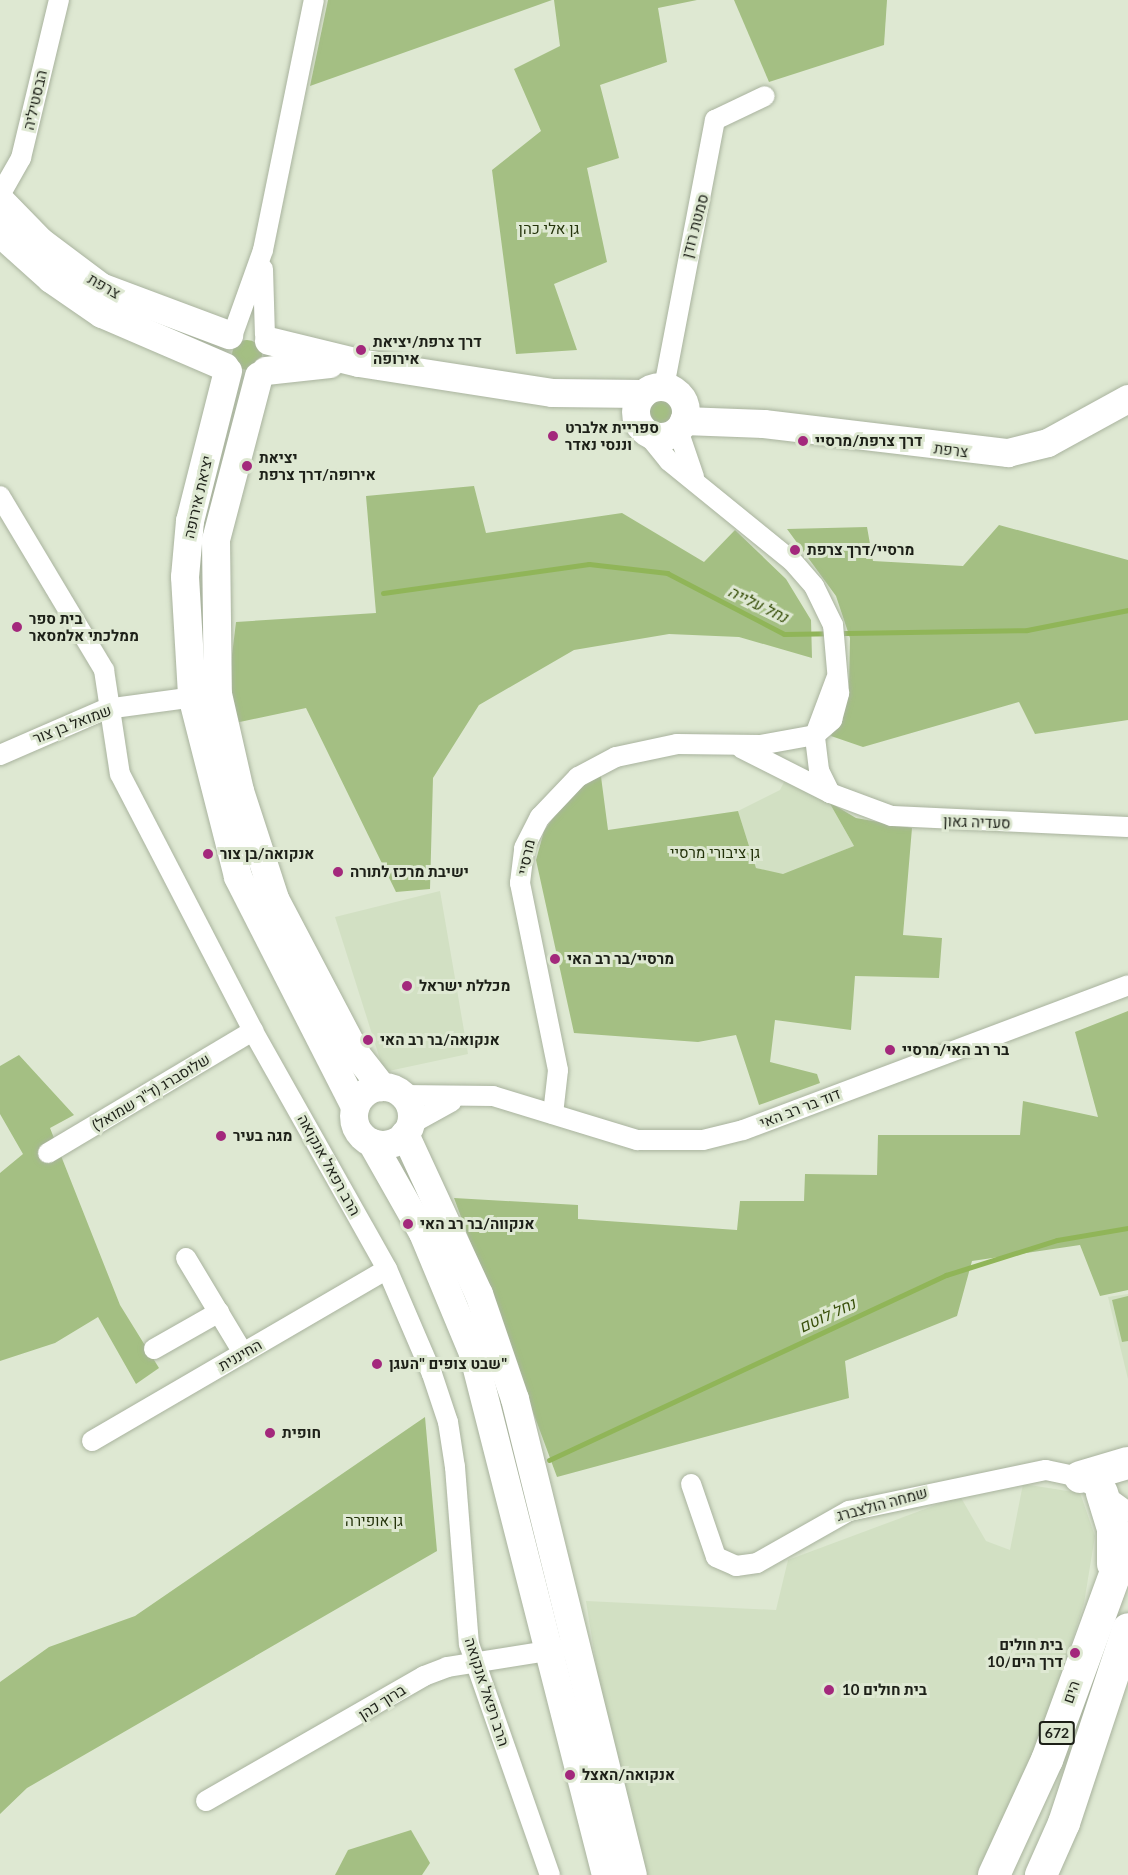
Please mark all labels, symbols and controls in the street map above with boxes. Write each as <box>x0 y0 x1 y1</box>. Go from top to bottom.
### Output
street label: הבסטיליה <box>19 68 51 132</box>
street label: סמטת רודן <box>678 192 712 260</box>
park label: גן אלי כהן <box>519 220 579 238</box>
street label: צרפת <box>85 270 123 302</box>
place label: דרך צרפת/יציאת אירופה <box>373 332 482 367</box>
marker: דרך צרפת/יציאת אירופה <box>354 343 368 357</box>
place label: ספריית אלברט וננסי נאדר <box>565 418 659 453</box>
marker: ספריית אלברט וננסי נאדר <box>546 429 560 443</box>
place label: דרך צרפת/מרסיי <box>815 432 922 450</box>
marker: דרך צרפת/מרסיי <box>796 434 810 448</box>
street label: צרפת <box>933 439 969 461</box>
place label: יציאת אירופה/דרך צרפת <box>259 448 376 483</box>
street label: יציאת אירופה <box>180 454 216 540</box>
marker: יציאת אירופה/דרך צרפת <box>240 459 254 473</box>
place label: מרסיי/דרך צרפת <box>807 541 914 559</box>
marker: מרסיי/דרך צרפת <box>788 543 802 557</box>
water label: נחל עלייה <box>725 581 791 627</box>
place label: בית ספר ממלכתי אלמסאר <box>29 609 139 644</box>
marker: בית ספר ממלכתי אלמסאר <box>10 620 24 634</box>
street label: שמואל בן צור <box>30 701 114 747</box>
street label: סעדיה גאון <box>943 812 1011 832</box>
street label: מרסיי <box>514 838 538 876</box>
park label: גן ציבורי מרסיי <box>670 844 760 862</box>
place label: אנקואה/בן צור <box>220 845 314 863</box>
marker: אנקואה/בן צור <box>201 847 215 861</box>
place label: ישיבת מרכז לתורה <box>350 863 469 881</box>
marker: ישיבת מרכז לתורה <box>331 865 345 879</box>
place label: מרסיי/בר רב האי <box>567 950 674 968</box>
marker: מרסיי/בר רב האי <box>548 952 562 966</box>
place label: מכללת ישראל <box>419 977 510 995</box>
marker: מכללת ישראל <box>400 979 414 993</box>
place label: אנקואה/בר רב האי <box>380 1031 500 1049</box>
marker: אנקואה/בר רב האי <box>361 1033 375 1047</box>
place label: בר רב האי/מרסיי <box>902 1041 1009 1059</box>
marker: בר רב האי/מרסיי <box>883 1043 897 1057</box>
street label: שלוסברג (ד"ר שמואל) <box>89 1050 213 1134</box>
street label: דוד בר רב האי <box>757 1084 843 1132</box>
street label: הרב רפאל אנקואה <box>294 1111 364 1219</box>
place label: מגה בעיר <box>233 1127 292 1145</box>
marker: מגה בעיר <box>214 1129 228 1143</box>
place label: אנקווה/בר רב האי <box>420 1215 535 1233</box>
marker: אנקווה/בר רב האי <box>401 1217 415 1231</box>
water label: נחל לוטם <box>796 1294 858 1336</box>
street label: החיננית <box>215 1335 265 1375</box>
place label: שבט צופים "העגן" <box>389 1355 507 1373</box>
marker: שבט צופים "העגן" <box>370 1357 384 1371</box>
place label: חופית <box>282 1424 321 1442</box>
marker: חופית <box>263 1426 277 1440</box>
street label: שמחה הולצברג <box>835 1483 929 1525</box>
park label: גן אופירה <box>345 1512 403 1530</box>
street label: הרב רפאל אנקואה <box>461 1635 513 1749</box>
place label: בית חולים 10/דרך הים <box>987 1635 1063 1670</box>
marker: בית חולים 10/דרך הים <box>1068 1646 1082 1660</box>
street label: הים <box>1059 1678 1083 1706</box>
street label: ברוך כהן <box>355 1681 409 1723</box>
marker: בית חולים 10 <box>820 1681 838 1699</box>
place label: בית חולים 10 <box>842 1681 927 1699</box>
road number: 672 <box>1038 1722 1076 1744</box>
place label: אנקואה/האצל <box>582 1766 675 1784</box>
marker: אנקואה/האצל <box>563 1768 577 1782</box>

